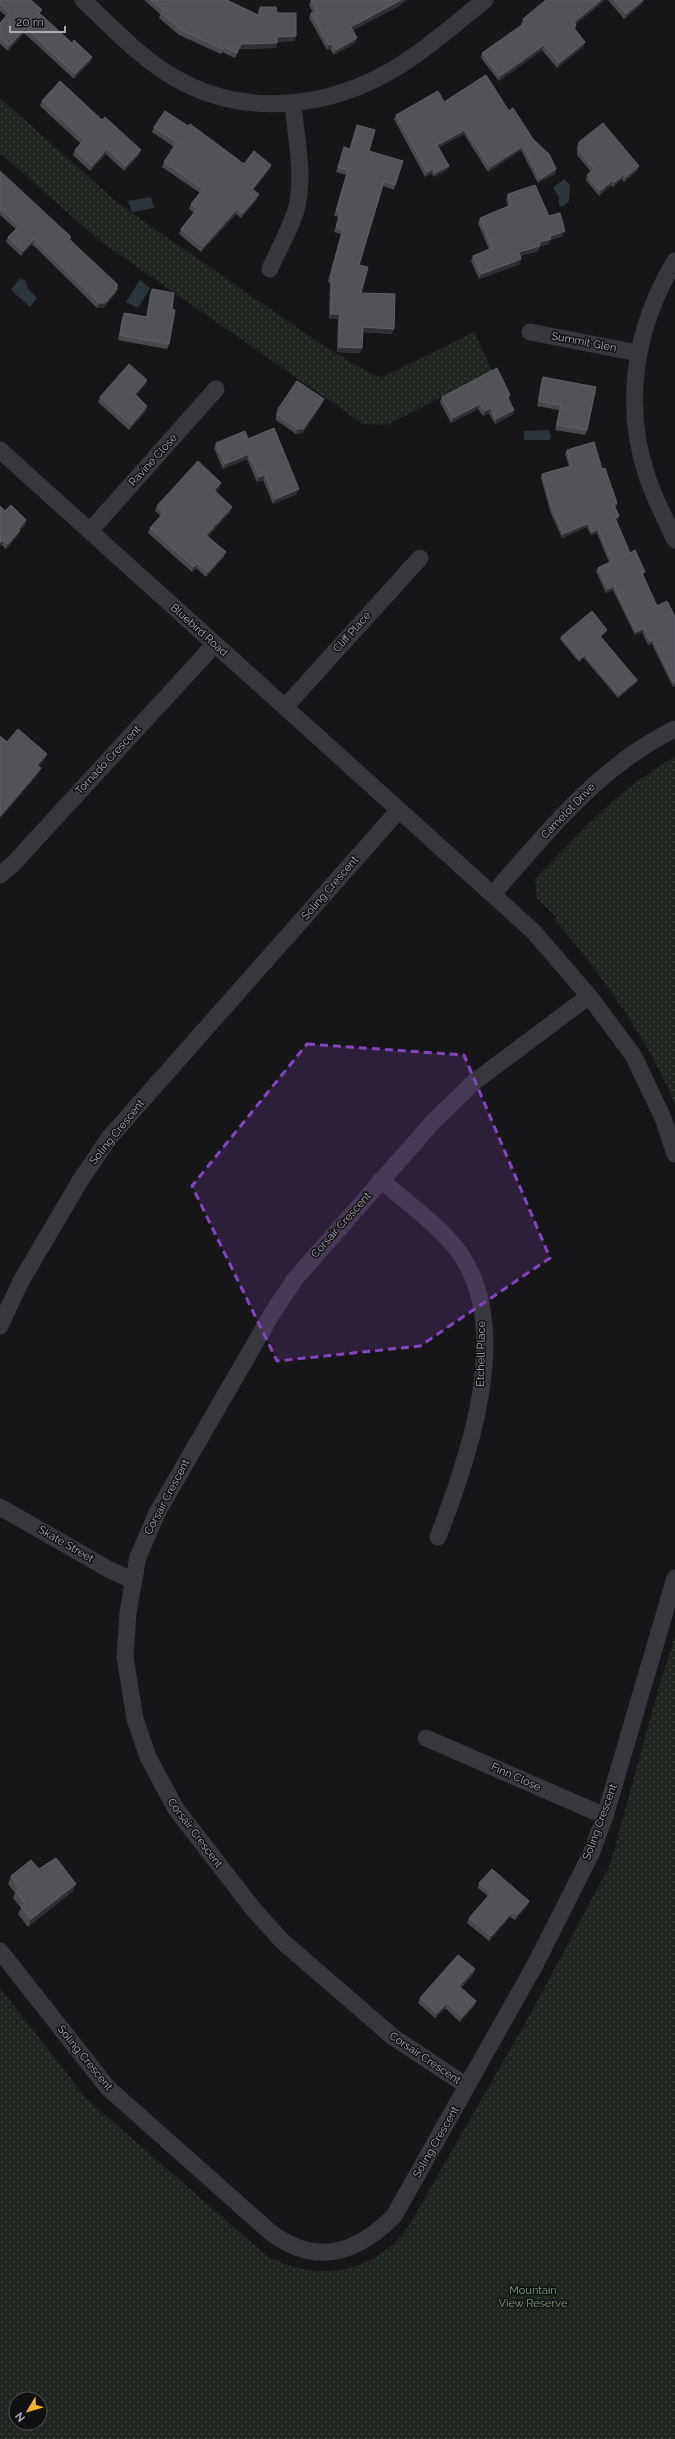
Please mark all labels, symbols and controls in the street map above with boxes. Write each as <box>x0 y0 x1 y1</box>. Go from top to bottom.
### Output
scale bar <box>10 8 65 34</box>
text: 20 m <box>16 15 44 29</box>
street label: Summit Glen <box>550 329 618 355</box>
street label: Ravine Close <box>126 431 180 489</box>
street label: Bluebird Road <box>168 601 230 659</box>
street label: Cliff Place <box>330 609 374 655</box>
street label: Tornado Crescent <box>73 722 144 797</box>
street label: Camelot Drive <box>538 780 598 842</box>
street label: Soling Crescent <box>299 853 361 922</box>
street label: Soling Crescent <box>87 1097 147 1167</box>
street label: Corsair Crescent <box>308 1189 374 1260</box>
street label: Etchell Place <box>474 1320 488 1387</box>
street label: Corsair Crescent <box>142 1457 192 1537</box>
street label: Skate Street <box>36 1523 96 1565</box>
street label: Finn Close <box>489 1760 544 1794</box>
street label: Soling Crescent <box>580 1782 620 1862</box>
street label: Corsair Crescent <box>165 1796 226 1871</box>
street label: Soling Crescent <box>55 2023 115 2093</box>
street label: Corsair Crescent <box>387 2029 464 2087</box>
street label: Soling Crescent <box>410 2104 462 2180</box>
park label: Mountain View Reserve <box>499 2284 568 2310</box>
north arrow <box>8 2391 48 2431</box>
text: N <box>13 2410 28 2424</box>

